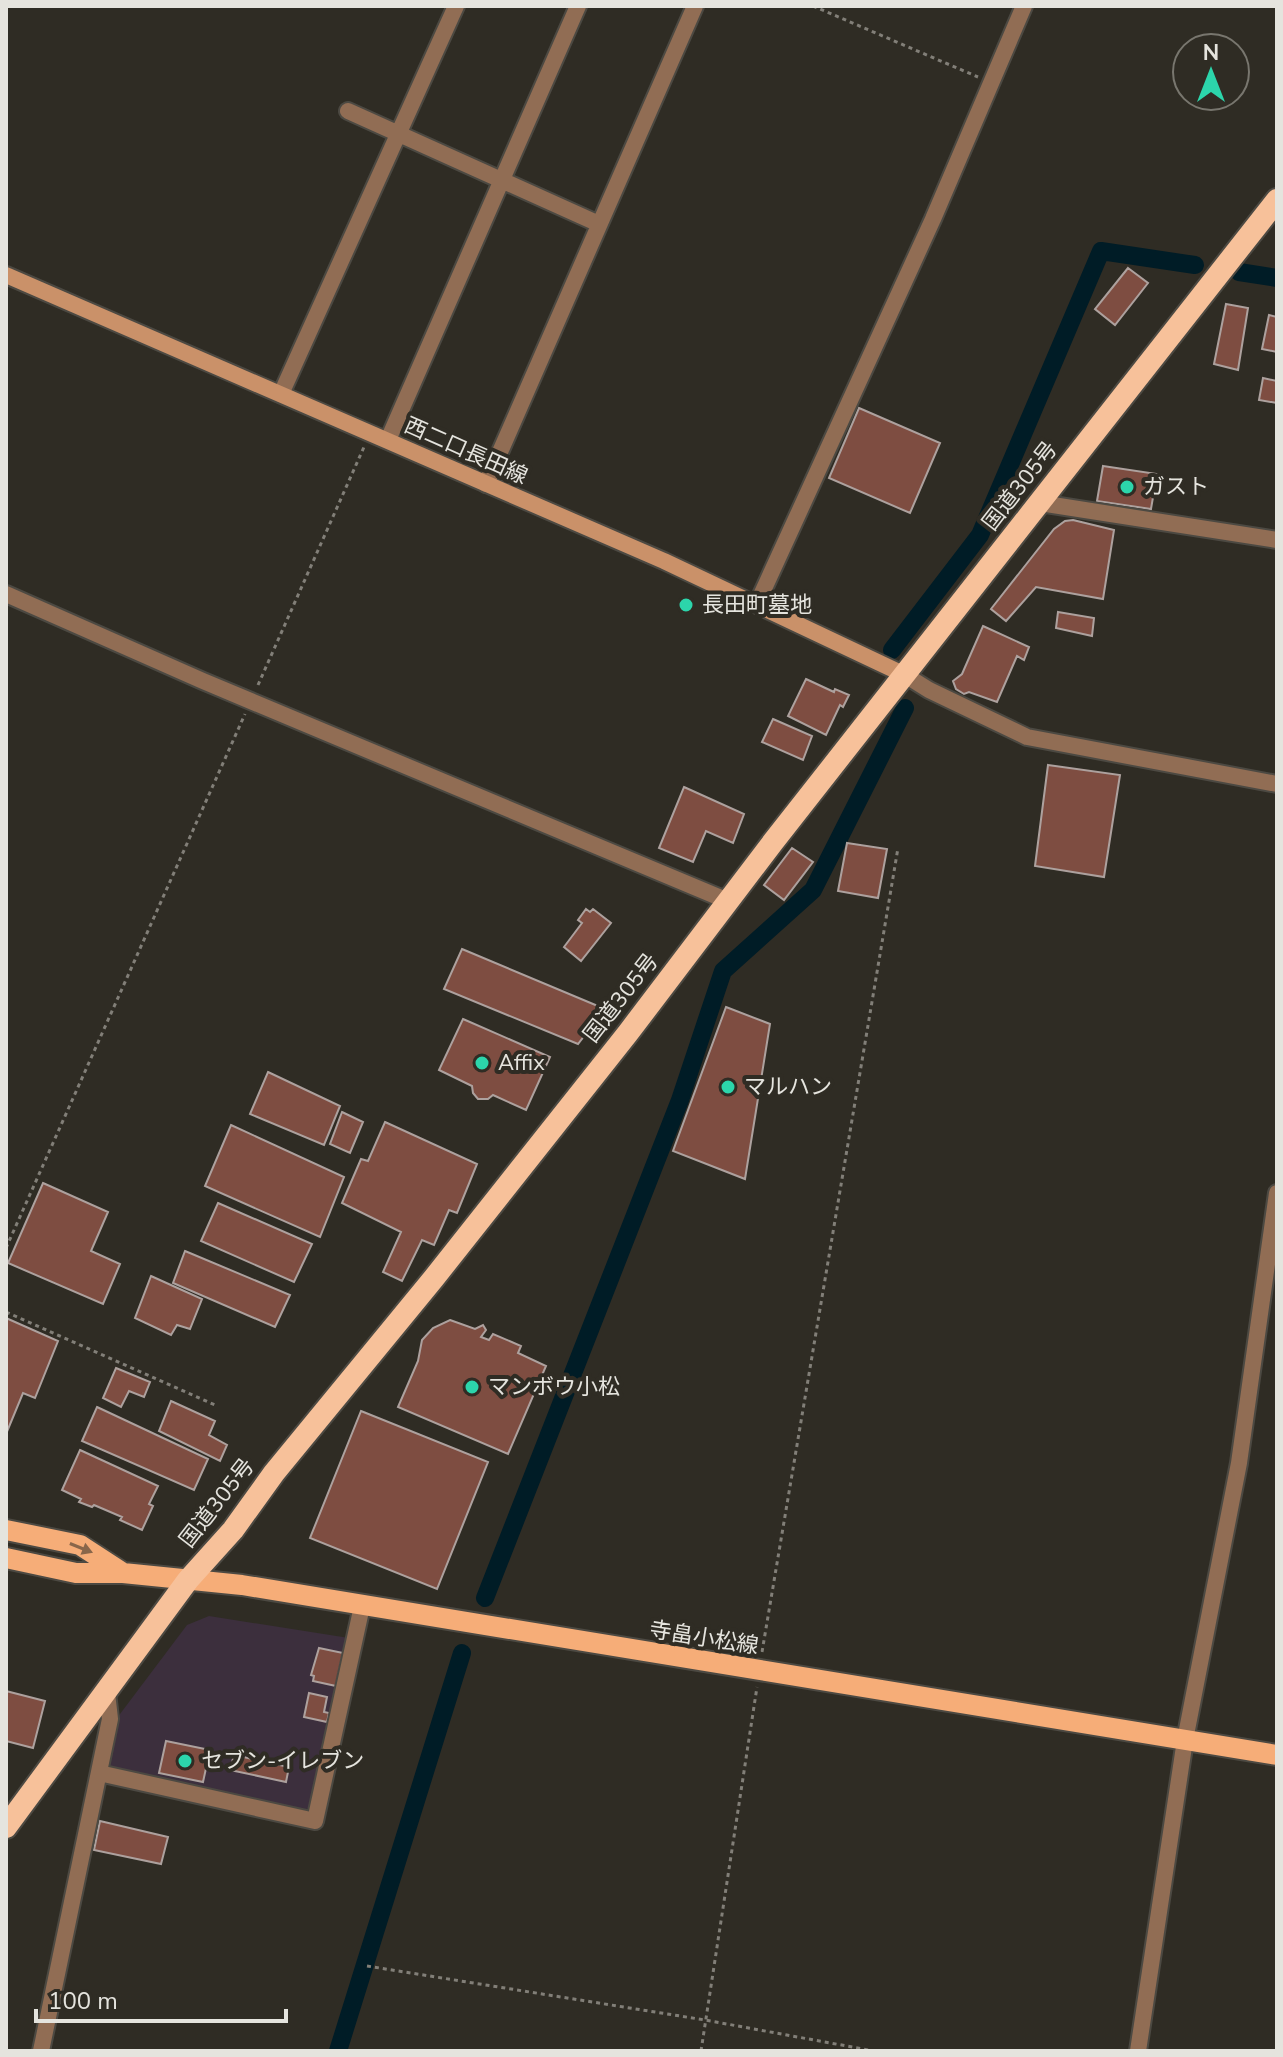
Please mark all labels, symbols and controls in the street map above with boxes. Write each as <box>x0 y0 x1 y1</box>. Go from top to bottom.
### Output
north arrow <box>1171 32 1251 112</box>
text: N <box>1203 38 1219 68</box>
street label: 西二口長田線 <box>400 410 532 492</box>
street label: 国道305号 <box>976 435 1064 537</box>
place label: ガスト <box>1143 472 1209 502</box>
marker: ガスト <box>1118 478 1136 496</box>
place label: 長田町墓地 <box>702 590 812 620</box>
marker: 長田町墓地 <box>677 596 695 614</box>
street label: 国道305号 <box>577 947 665 1049</box>
place label: Affix <box>498 1048 545 1078</box>
marker: Affix <box>473 1054 491 1072</box>
place label: マルハン <box>744 1072 832 1102</box>
marker: マルハン <box>719 1078 737 1096</box>
place label: マンボウ小松 <box>488 1372 620 1402</box>
marker: マンボウ小松 <box>463 1378 481 1396</box>
street label: 国道305号 <box>173 1452 261 1554</box>
one-way arrow <box>70 1542 94 1555</box>
street label: 寺畠小松線 <box>647 1615 761 1661</box>
place label: セブン-イレブン <box>201 1746 364 1776</box>
marker: セブン-イレブン <box>176 1752 194 1770</box>
scale bar <box>36 1973 286 2023</box>
text: 100 m <box>48 1985 118 2017</box>

